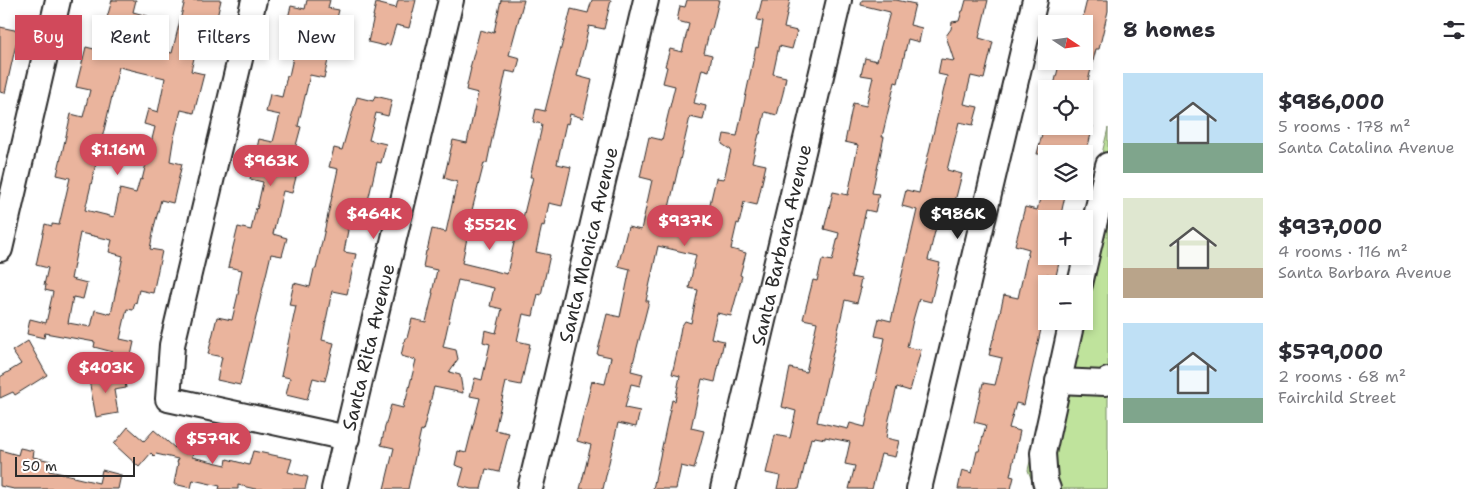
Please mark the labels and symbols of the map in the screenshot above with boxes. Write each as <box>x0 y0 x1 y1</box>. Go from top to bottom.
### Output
north arrow <box>1038 15 1092 70</box>
pin: $1.16M <box>77 134 159 176</box>
street label: Santa Barbara Avenue <box>745 142 817 348</box>
pin: $963K <box>236 144 306 187</box>
street label: Santa Monica Avenue <box>553 144 624 345</box>
pin: $464K <box>339 198 409 240</box>
pin: $986K <box>923 198 993 240</box>
pin: $937K <box>650 204 720 247</box>
pin: $552K <box>455 208 525 251</box>
street label: Santa Rita Avenue <box>336 261 401 433</box>
pin: $403K <box>71 352 141 394</box>
pin: $579K <box>178 422 248 465</box>
scale bar <box>15 454 135 477</box>

